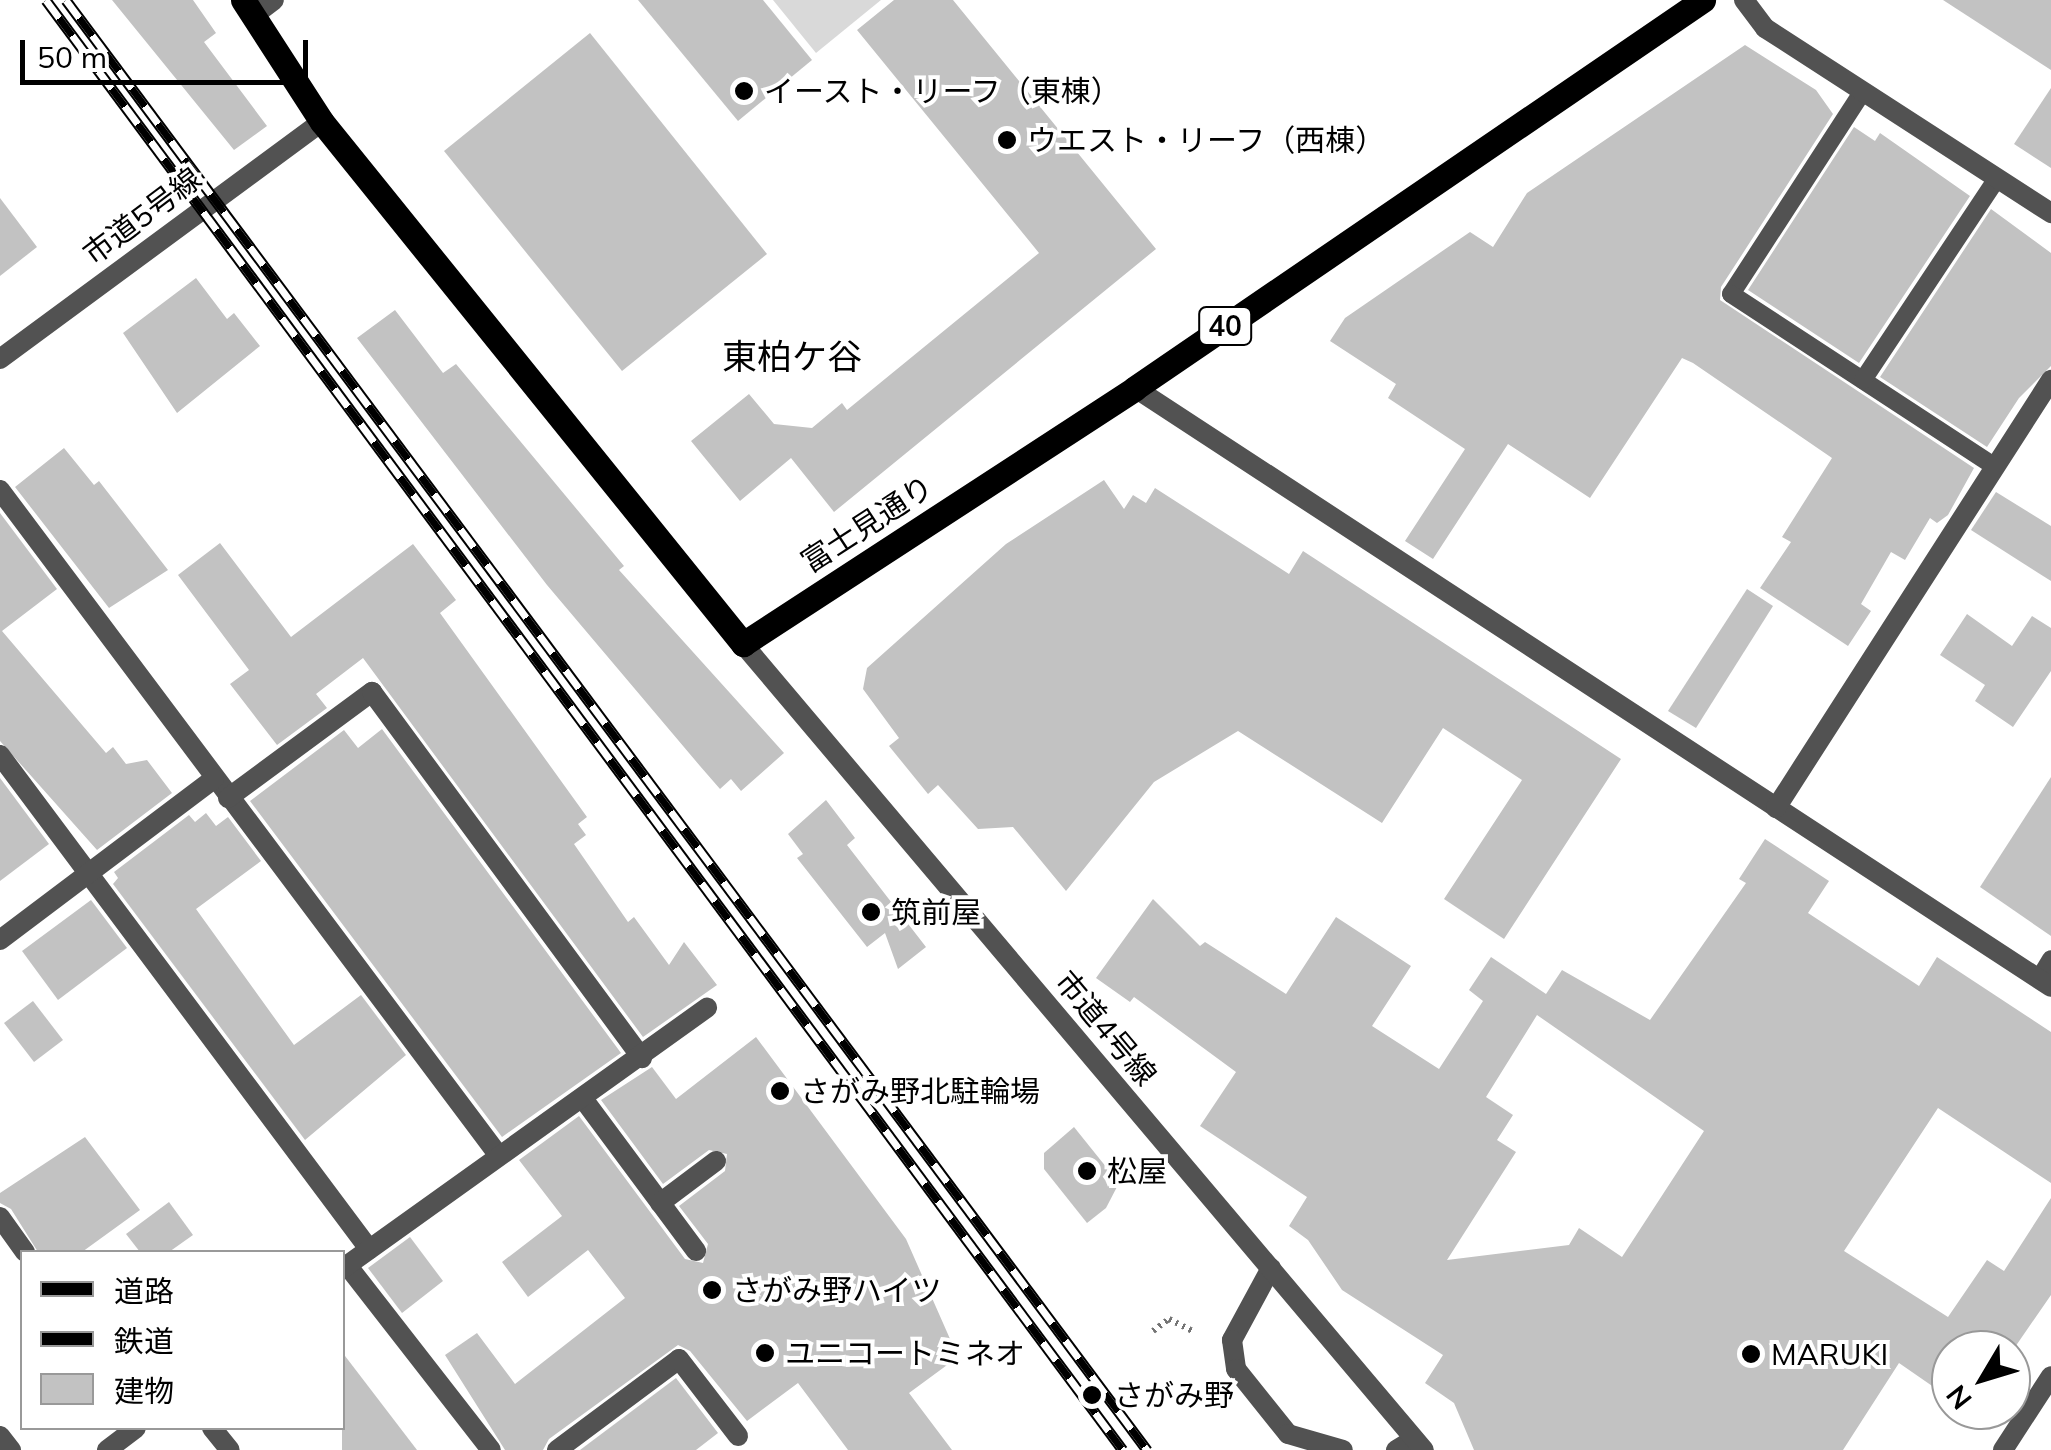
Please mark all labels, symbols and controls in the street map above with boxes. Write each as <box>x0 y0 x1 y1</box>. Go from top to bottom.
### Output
scale bar <box>25 20 312 82</box>
text: 50 m <box>37 38 107 76</box>
place label: イースト・リーフ（東棟） <box>764 73 1124 109</box>
marker: イースト・リーフ（東棟） <box>733 80 755 102</box>
place label: ウエスト・リーフ（西棟） <box>1027 122 1387 158</box>
marker: ウエスト・リーフ（西棟） <box>996 129 1018 151</box>
street label: 市道5号線 <box>76 160 208 272</box>
road number: 40 <box>1198 303 1252 349</box>
district label: 東柏ケ谷 <box>722 335 862 377</box>
street label: 富士見通り <box>794 468 940 580</box>
place label: 筑前屋 <box>891 894 981 930</box>
marker: 筑前屋 <box>860 901 882 923</box>
street label: 市道4号線 <box>1048 964 1164 1092</box>
place label: さがみ野北駐輪場 <box>800 1073 1040 1109</box>
marker: さがみ野北駐輪場 <box>769 1080 791 1102</box>
place label: 松屋 <box>1107 1153 1167 1189</box>
marker: 松屋 <box>1076 1160 1098 1182</box>
legend <box>20 1250 345 1430</box>
text: 道路 <box>114 1272 174 1310</box>
place label: さがみ野ハイツ <box>732 1272 942 1308</box>
marker: さがみ野ハイツ <box>701 1279 723 1301</box>
text: 鉄道 <box>114 1322 174 1360</box>
north arrow <box>1931 1330 2031 1430</box>
place label: ユニコートミネオ <box>785 1335 1025 1371</box>
place label: MARUKI <box>1771 1336 1888 1372</box>
marker: ユニコートミネオ <box>754 1342 776 1364</box>
marker: MARUKI <box>1740 1343 1762 1365</box>
text: 建物 <box>114 1372 174 1410</box>
place label: さがみ野 <box>1114 1377 1234 1413</box>
text: N <box>1938 1378 1979 1417</box>
marker: さがみ野 <box>1079 1382 1105 1408</box>

